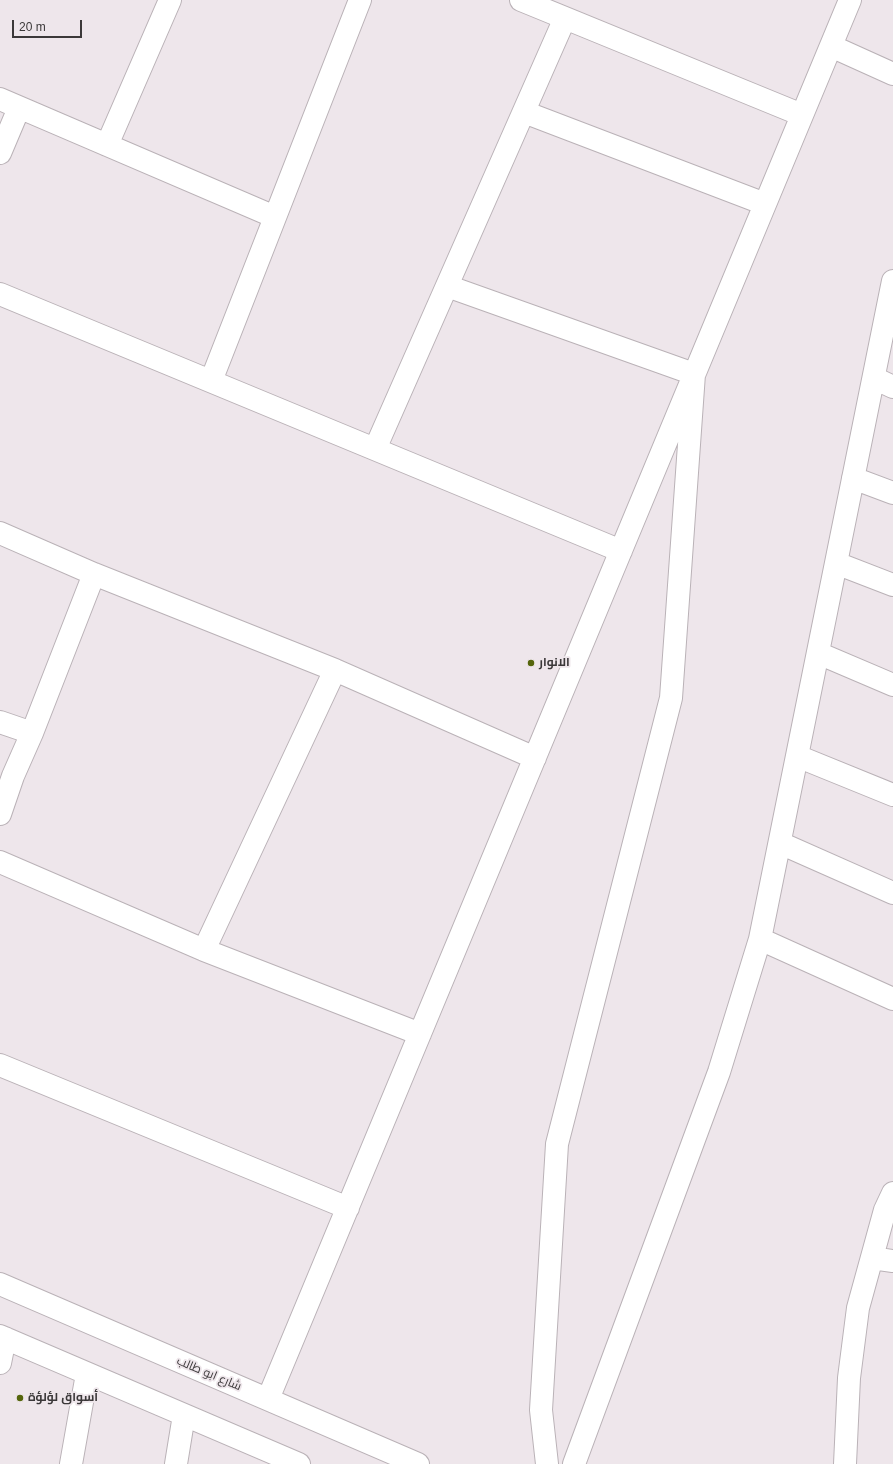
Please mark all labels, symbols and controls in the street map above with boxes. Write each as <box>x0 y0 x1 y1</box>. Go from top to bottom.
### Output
scale bar <box>14 12 84 38</box>
text: 20 m <box>19 20 46 34</box>
place label: الانوار <box>539 656 570 670</box>
marker: الانوار <box>526 658 536 668</box>
street label: شارع ابو طالب <box>175 1354 243 1394</box>
place label: أسواق لؤلؤة <box>28 1391 98 1405</box>
marker: أسواق لؤلؤة <box>15 1393 25 1403</box>

